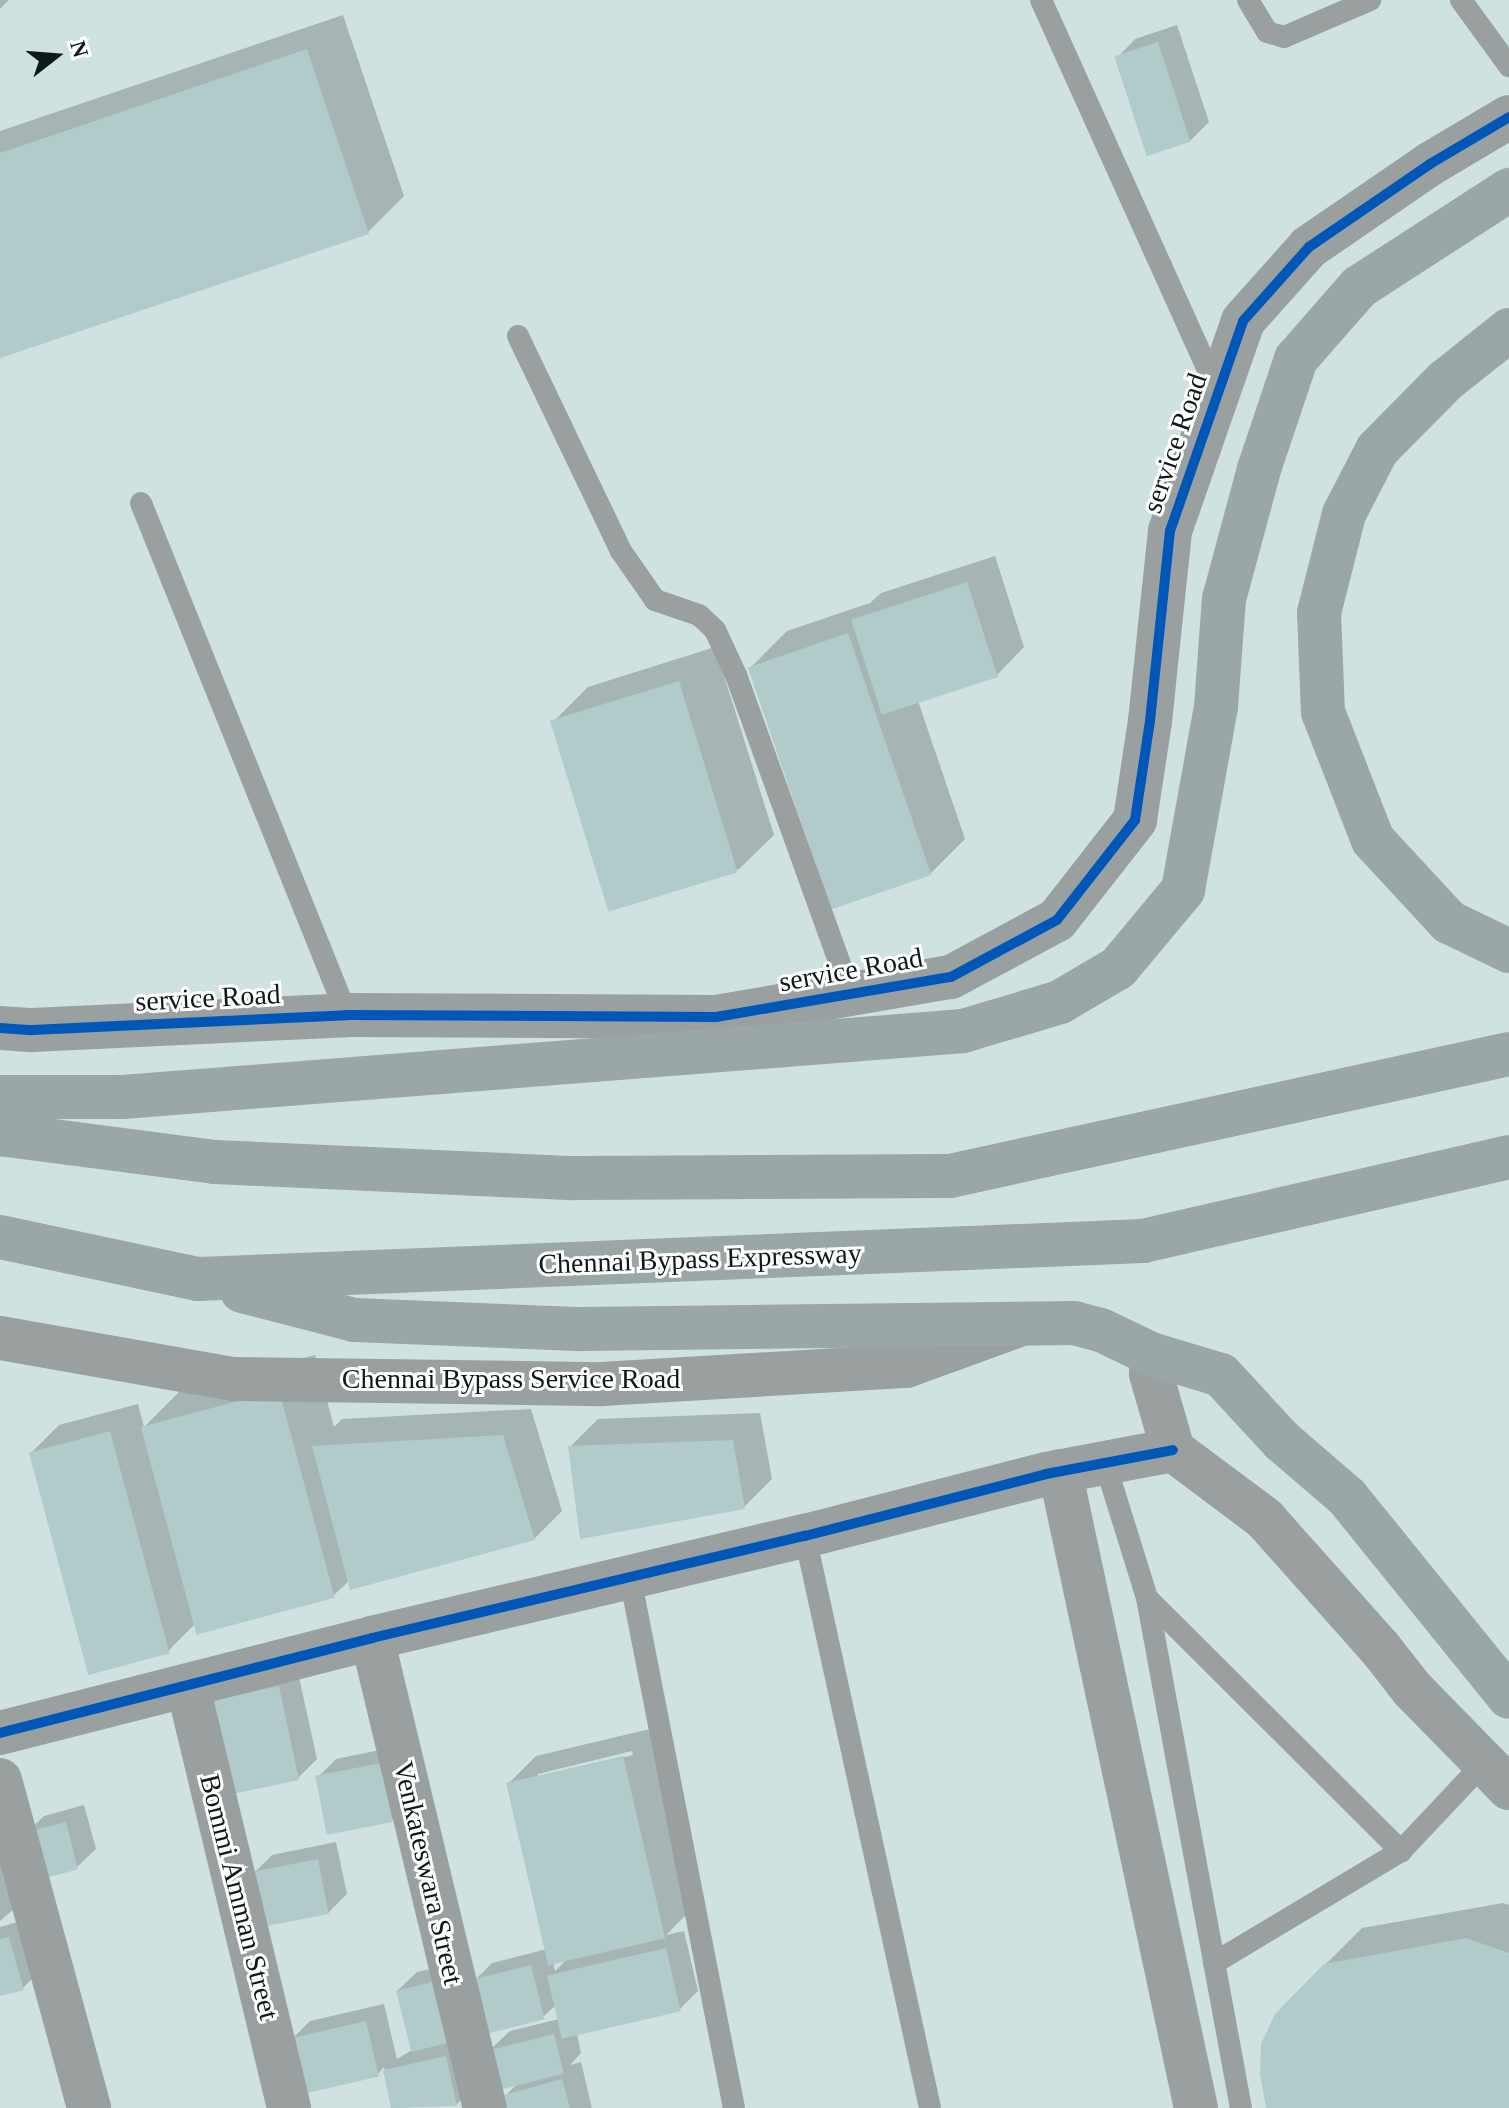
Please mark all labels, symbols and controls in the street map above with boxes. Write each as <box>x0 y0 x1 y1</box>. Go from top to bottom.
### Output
north arrow <box>16 16 96 96</box>
text: N <box>65 38 94 60</box>
street label: service Road <box>1135 369 1215 517</box>
street label: service Road <box>776 941 926 999</box>
street label: service Road <box>135 977 281 1019</box>
street label: Chennai Bypass Expressway <box>538 1237 862 1281</box>
street label: Chennai Bypass Service Road <box>342 1362 680 1396</box>
street label: Venkateswara Street <box>386 1758 470 1988</box>
street label: Bommi Amman Street <box>192 1770 286 2024</box>

